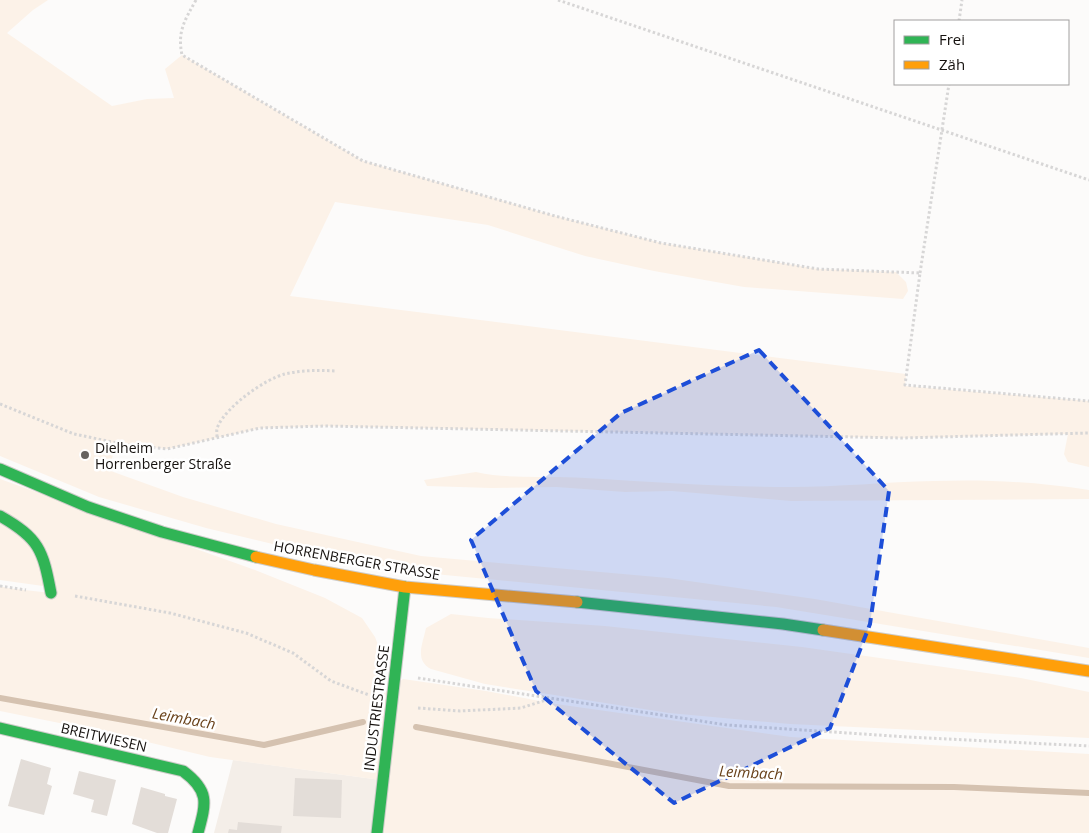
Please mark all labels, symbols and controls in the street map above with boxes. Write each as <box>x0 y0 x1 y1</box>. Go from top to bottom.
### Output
legend <box>894 20 1069 85</box>
text: Frei <box>939 29 965 49</box>
text: Zäh <box>939 54 965 74</box>
place label: Dielheim Horrenberger Straße <box>95 438 231 473</box>
marker: Dielheim Horrenberger Straße <box>79 449 91 461</box>
street label: HORRENBERGER STRASSE <box>272 536 442 584</box>
street label: INDUSTRIESTRASSE <box>359 644 393 772</box>
water label: Leimbach <box>151 703 217 733</box>
street label: BREITWIESEN <box>59 718 149 756</box>
water label: Leimbach <box>718 760 784 784</box>

